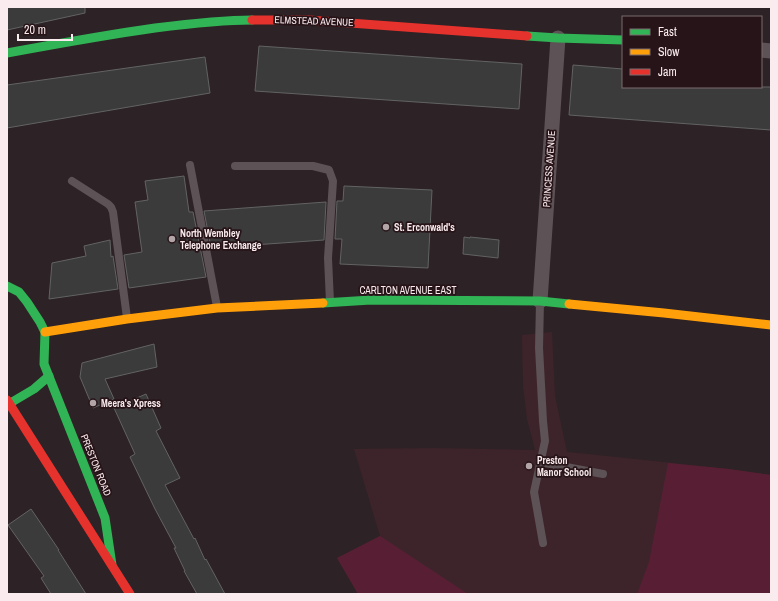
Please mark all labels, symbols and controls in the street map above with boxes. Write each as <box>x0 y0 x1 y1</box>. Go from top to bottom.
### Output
street label: ELMSTEAD AVENUE <box>274 13 354 29</box>
scale bar <box>18 16 72 42</box>
legend <box>622 16 762 88</box>
text: 20 m <box>24 22 46 38</box>
text: Fast <box>658 24 677 40</box>
text: Slow <box>658 44 680 60</box>
text: Jam <box>658 64 677 80</box>
street label: PRINCESS AVENUE <box>540 130 558 208</box>
place label: St. Erconwald's <box>394 221 455 234</box>
marker: St. Erconwald's <box>381 222 391 232</box>
place label: North Wembley Telephone Exchange <box>180 227 262 252</box>
marker: North Wembley Telephone Exchange <box>167 234 177 244</box>
street label: CARLTON AVENUE EAST <box>359 284 457 297</box>
place label: Meera's Xpress <box>101 397 161 410</box>
marker: Meera's Xpress <box>88 398 98 408</box>
street label: PRESTON ROAD <box>78 432 114 498</box>
place label: Preston Manor School <box>537 454 591 479</box>
marker: Preston Manor School <box>524 461 534 471</box>

